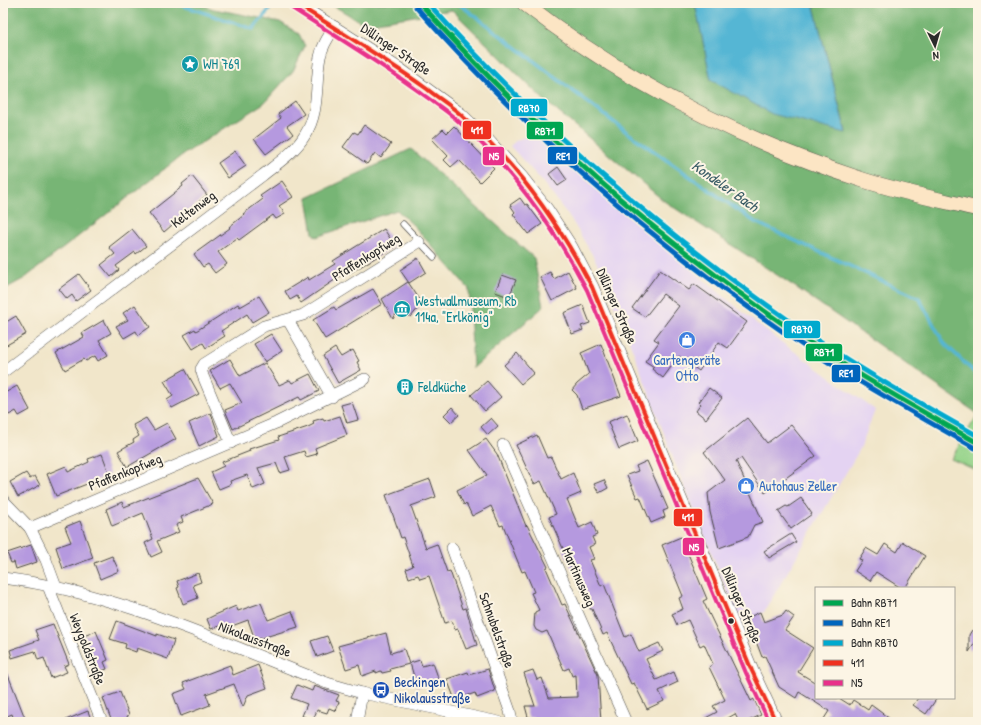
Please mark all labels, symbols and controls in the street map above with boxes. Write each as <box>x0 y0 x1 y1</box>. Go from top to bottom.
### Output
street label: Dillinger Straße <box>357 18 435 80</box>
north arrow <box>915 26 955 66</box>
text: N <box>932 49 939 63</box>
place icon: WH 769 <box>180 54 200 74</box>
place label: WH 769 <box>203 54 239 73</box>
line badge: RB70 <box>510 98 548 117</box>
text: RB70 <box>519 101 540 115</box>
line badge: 411 <box>462 120 492 140</box>
line badge: RB71 <box>526 121 564 140</box>
text: 411 <box>471 123 483 137</box>
text: RB71 <box>535 124 555 138</box>
line badge: N5 <box>482 146 505 166</box>
line badge: RE1 <box>547 146 578 165</box>
text: N5 <box>489 149 500 163</box>
text: RE1 <box>556 149 570 163</box>
water label: Kondeler Bach <box>688 155 764 217</box>
street label: Keltenweg <box>166 185 220 233</box>
street label: Pfaffenkopfweg <box>328 228 404 286</box>
street label: Dillinger Straße <box>591 265 643 347</box>
place label: Westwallmuseum, Rb 114a, "Erlkönig" <box>415 291 517 327</box>
museum icon: Westwallmuseum, Rb 114a, "Erlkönig" <box>392 299 412 319</box>
line badge: RB70 <box>783 320 821 339</box>
text: RB70 <box>792 322 813 336</box>
shop icon: Gartengeräte Otto <box>677 330 697 350</box>
line badge: RB71 <box>805 343 843 362</box>
text: RB71 <box>814 345 834 359</box>
place label: Gartengeräte Otto <box>653 350 721 385</box>
line badge: RE1 <box>831 364 861 383</box>
text: RE1 <box>839 366 853 380</box>
building icon: Feldküche <box>395 377 415 397</box>
place label: Feldküche <box>417 377 467 396</box>
street label: Pfaffenkopfweg <box>85 448 165 496</box>
shop icon: Autohaus Zeller <box>736 476 756 496</box>
place label: Autohaus Zeller <box>759 476 838 495</box>
line badge: 411 <box>673 508 703 527</box>
text: 411 <box>682 510 694 524</box>
line badge: N5 <box>682 537 705 556</box>
text: N5 <box>689 540 700 554</box>
street label: Martinusweg <box>557 544 601 610</box>
street label: Dillinger Straße <box>717 564 767 646</box>
legend <box>815 587 955 699</box>
street label: Schnubelstraße <box>474 590 520 671</box>
text: Bahn RB71 <box>851 594 897 611</box>
street label: Weygoldstraße <box>65 610 112 688</box>
text: Bahn RE1 <box>851 614 890 631</box>
street label: Nikolausstraße <box>216 616 295 662</box>
unlabelled marker <box>726 616 736 626</box>
text: Bahn RB70 <box>851 634 898 651</box>
text: 411 <box>851 654 864 671</box>
place label: Beckingen Nikolausstraße <box>394 672 471 708</box>
text: N5 <box>851 674 862 691</box>
bus stop icon: Beckingen Nikolausstraße <box>371 680 391 700</box>

